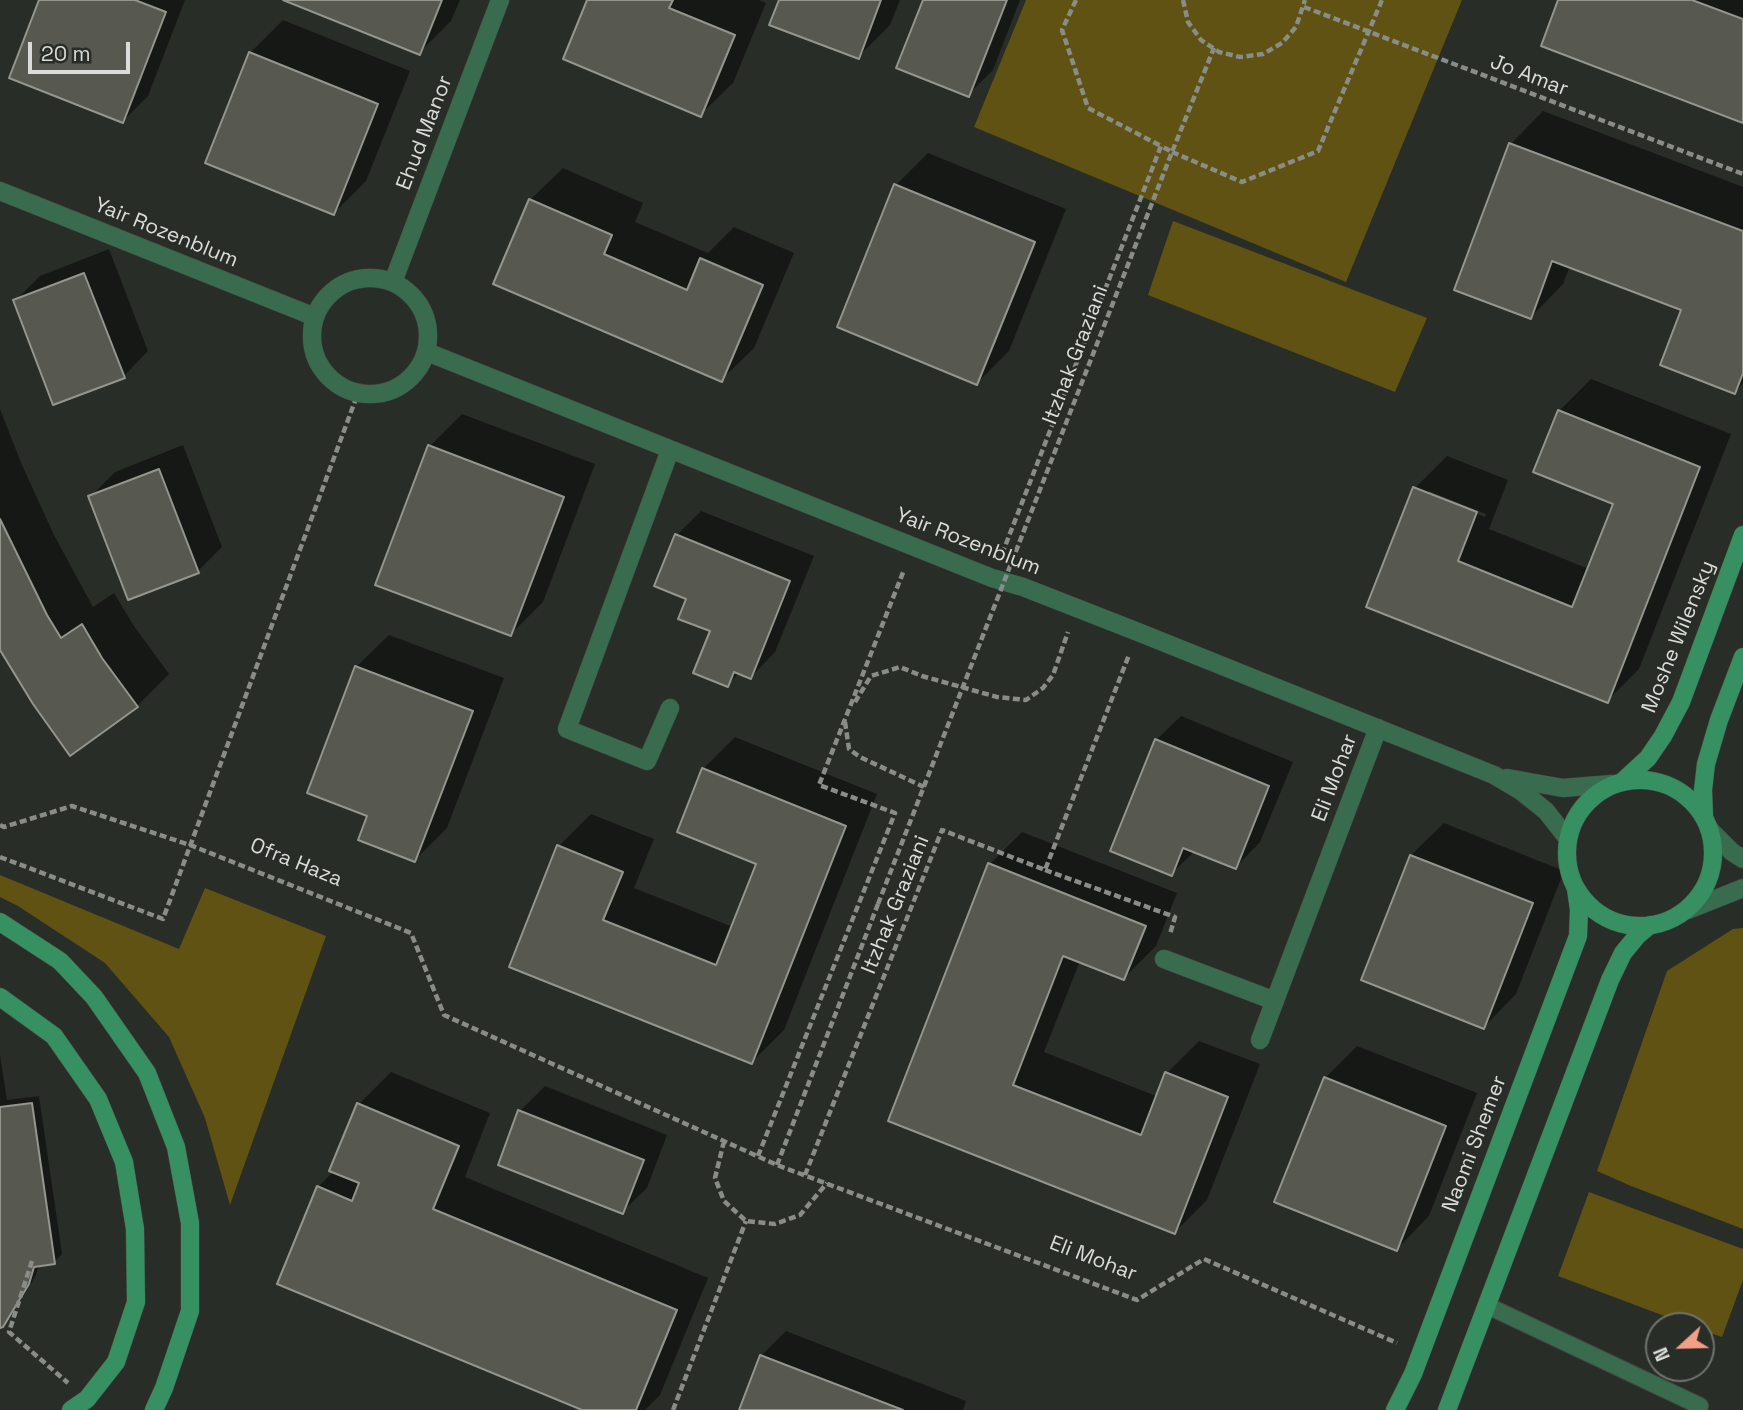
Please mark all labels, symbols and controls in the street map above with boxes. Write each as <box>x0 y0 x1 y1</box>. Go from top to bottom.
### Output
scale bar <box>32 28 133 72</box>
text: 20 m <box>41 40 91 67</box>
street label: Jo Amar <box>1486 50 1572 102</box>
street label: Ehud Manor <box>392 72 458 194</box>
street label: Yair Rozenblum <box>90 193 242 273</box>
street label: Itzhak Graziani <box>1038 282 1114 428</box>
street label: Yair Rozenblum <box>892 503 1044 581</box>
street label: Moshe Wilensky <box>1637 557 1721 717</box>
street label: Eli Mohar <box>1307 731 1363 825</box>
street label: Itzhak Graziani <box>857 832 935 978</box>
street label: Ofra Haza <box>246 833 346 893</box>
street label: Naomi Shemer <box>1437 1072 1513 1216</box>
street label: Eli Mohar <box>1046 1231 1140 1287</box>
north arrow <box>1645 1312 1715 1382</box>
text: N <box>1648 1344 1676 1365</box>

